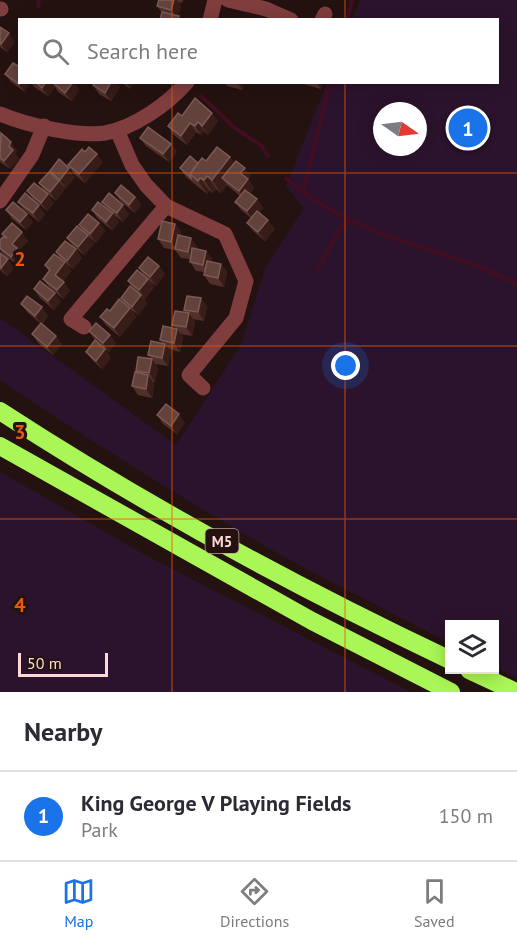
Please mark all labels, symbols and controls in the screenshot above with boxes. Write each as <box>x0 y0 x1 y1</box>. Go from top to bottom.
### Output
search box <box>18 18 499 84</box>
icon: search <box>39 35 72 68</box>
text: Search here <box>87 37 198 65</box>
north arrow <box>373 102 427 156</box>
pin: 1 <box>448 106 488 150</box>
text: 2 <box>14 246 26 272</box>
your location <box>331 351 360 380</box>
text: 3 <box>14 419 26 445</box>
road number: M5 <box>206 529 238 553</box>
text: 4 <box>14 592 26 618</box>
map controls <box>445 620 499 674</box>
button: layers <box>445 620 499 674</box>
scale bar <box>18 650 108 678</box>
text: 50 m <box>27 653 62 673</box>
text: Nearby <box>24 715 102 748</box>
text: King George V Playing Fields <box>81 789 351 817</box>
text: 1 <box>38 803 49 829</box>
text: 150 m <box>439 803 493 829</box>
text: Park <box>81 817 118 843</box>
tab: Map <box>62 875 95 931</box>
tab: Directions <box>220 875 289 931</box>
tab: Saved <box>414 875 455 931</box>

